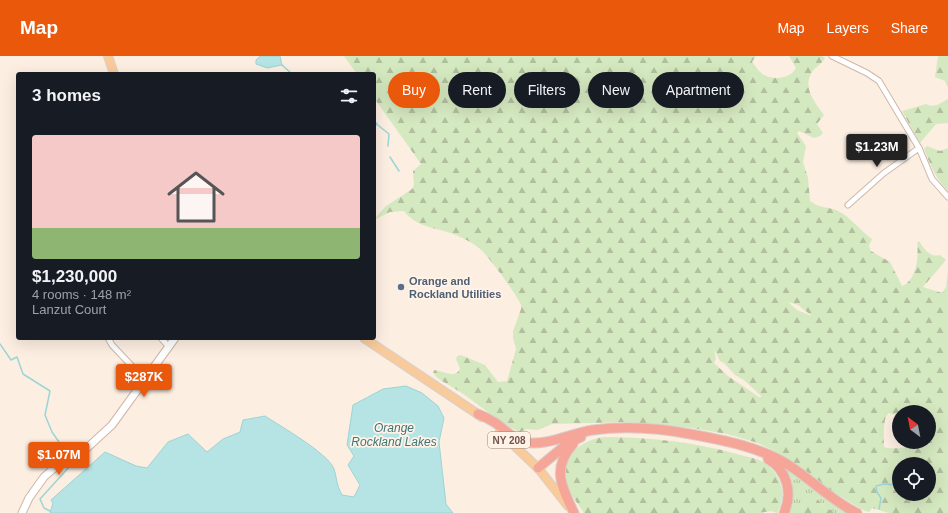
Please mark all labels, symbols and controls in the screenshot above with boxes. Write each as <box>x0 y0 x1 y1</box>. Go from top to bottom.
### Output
text: Map <box>20 17 58 38</box>
text: Map <box>777 20 805 36</box>
text: Layers <box>827 20 869 36</box>
text: Share <box>891 20 928 36</box>
chip: Buy <box>388 72 440 108</box>
chip: Rent <box>448 72 506 108</box>
chip: Filters <box>514 72 580 108</box>
chip: New <box>588 72 644 108</box>
chip: Apartment <box>652 72 744 108</box>
icon: filters <box>338 85 360 107</box>
text: 3 homes <box>32 86 101 105</box>
pin: $1.23M <box>844 134 910 168</box>
text: $1.23M <box>855 139 899 154</box>
icon: home <box>160 161 232 233</box>
text: $1,230,000 <box>32 267 117 286</box>
place label: Orange and Rockland Utilities <box>409 275 501 300</box>
marker: Orange and Rockland Utilities <box>396 282 406 292</box>
text: 4 rooms · 148 m² <box>32 287 131 302</box>
text: Lanzut Court <box>32 302 106 317</box>
pin: $287K <box>116 364 172 398</box>
text: $287K <box>125 369 163 384</box>
north arrow <box>892 405 936 449</box>
map controls <box>892 405 936 501</box>
water label: Orange Rockland Lakes <box>351 421 437 449</box>
road number: NY 208 <box>488 432 530 448</box>
pin: $1.07M <box>26 442 92 476</box>
text: $1.07M <box>37 447 81 462</box>
button: locate <box>892 457 936 501</box>

